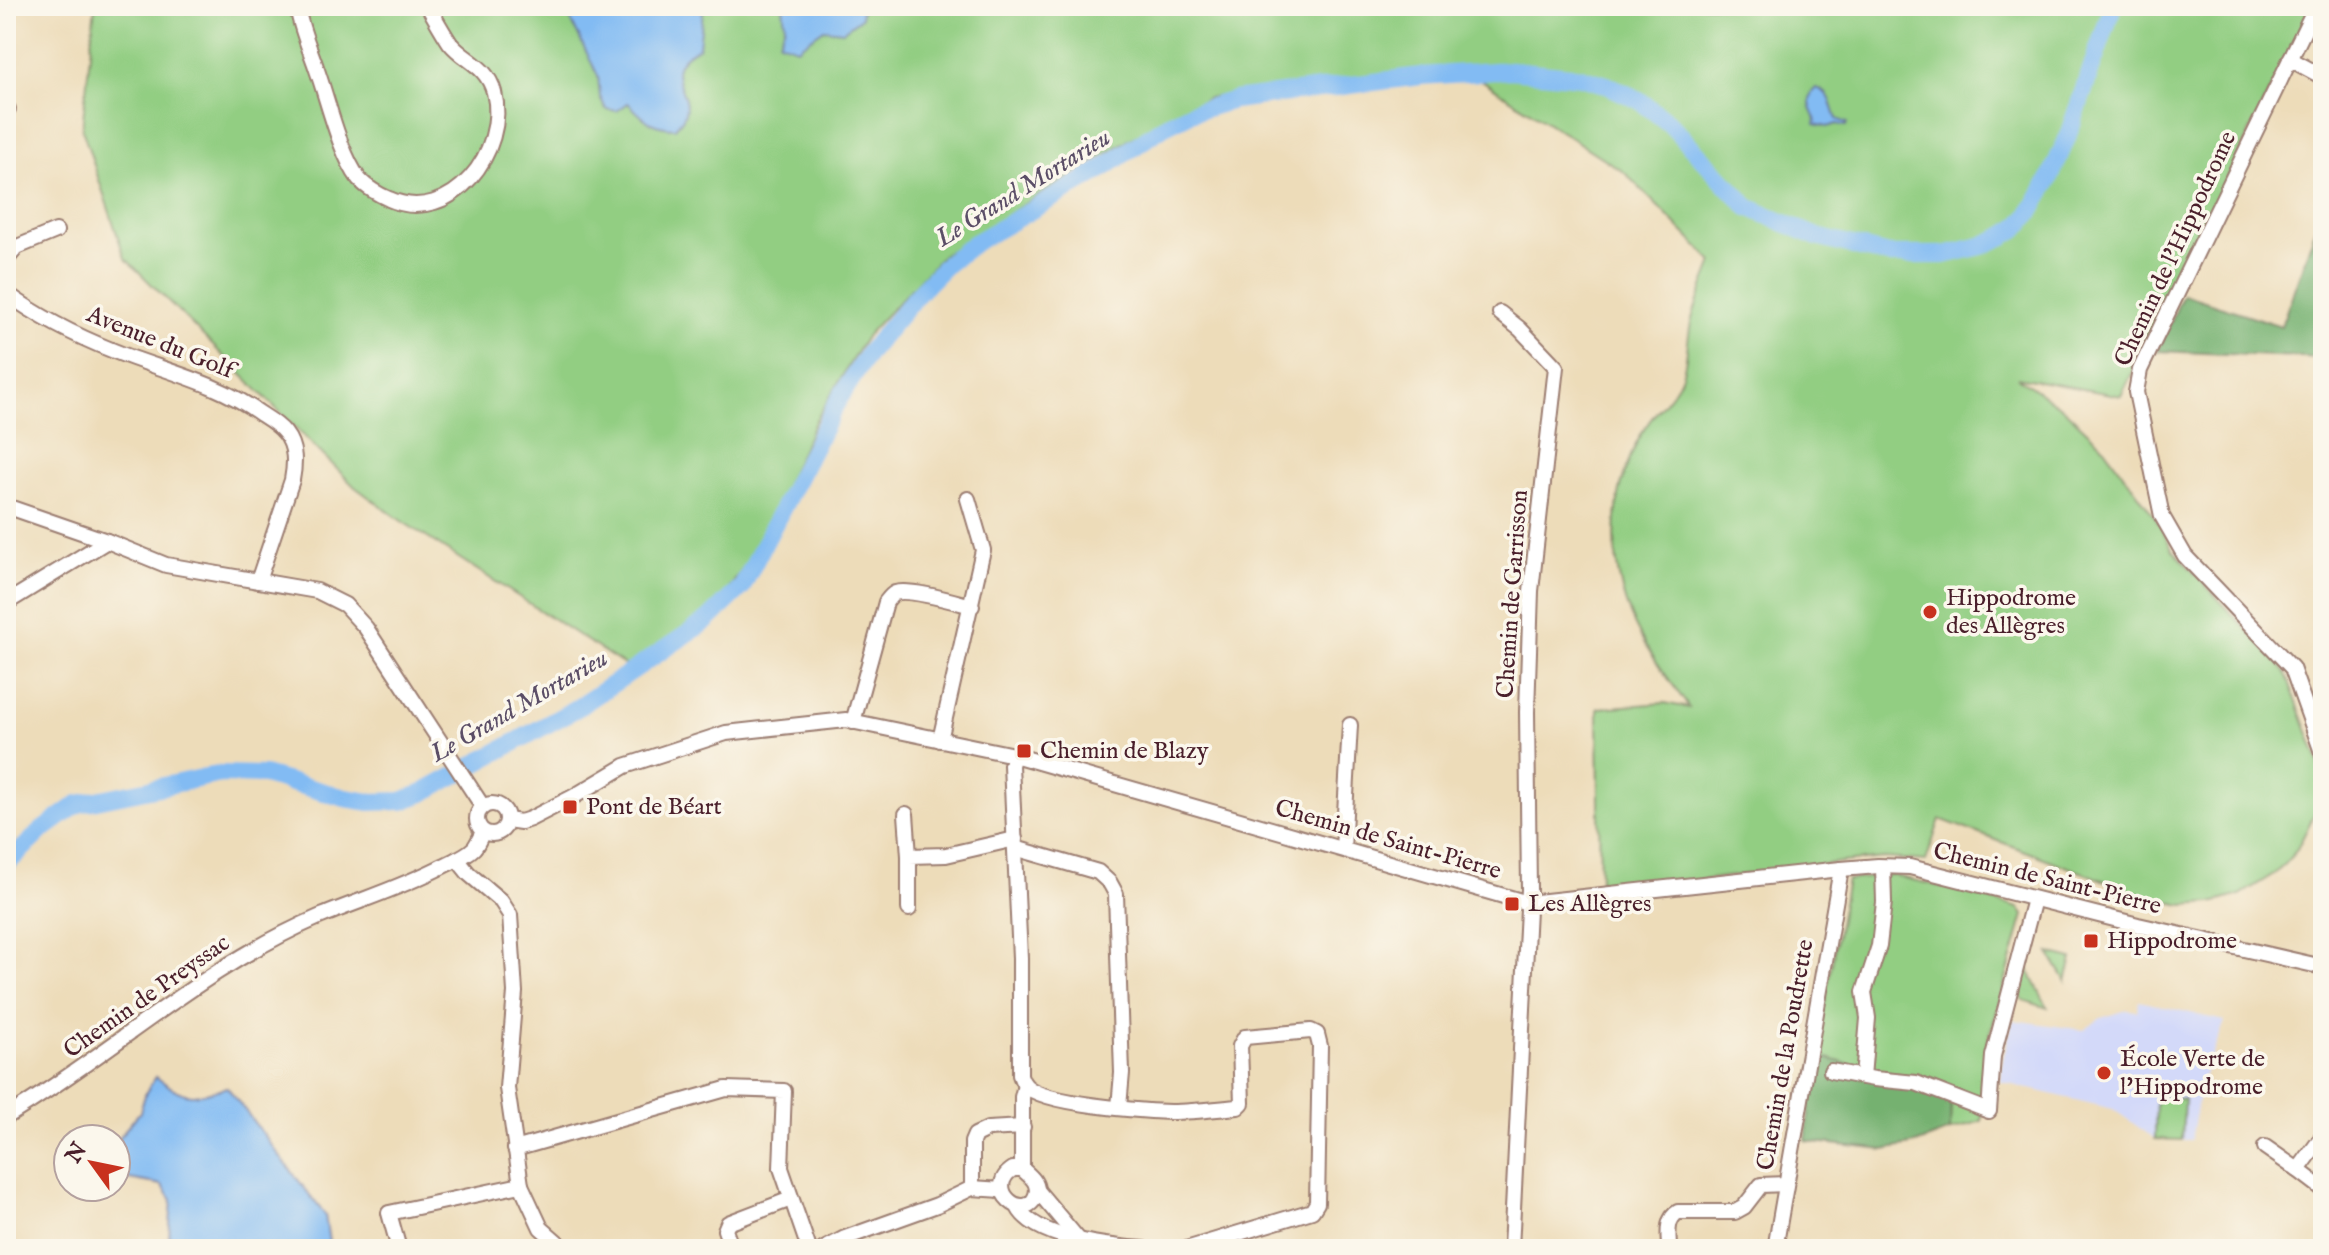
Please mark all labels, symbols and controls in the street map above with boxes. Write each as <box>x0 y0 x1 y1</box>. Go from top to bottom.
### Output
water label: Le Grand Mortarieu <box>929 121 1117 256</box>
street label: Chemin de l'Hippodrome <box>2108 126 2244 372</box>
street label: Avenue du Golf <box>81 299 242 388</box>
street label: Chemin de Garrisson <box>1490 488 1536 699</box>
place label: Hippodrome des Allègres <box>1946 583 2076 642</box>
marker: Hippodrome des Allègres <box>1921 603 1939 621</box>
water label: Le Grand Mortarieu <box>423 642 614 771</box>
place label: Chemin de Blazy <box>1040 736 1209 767</box>
marker: Chemin de Blazy <box>1015 742 1033 760</box>
place label: Pont de Béart <box>586 792 722 823</box>
street label: Chemin de Saint-Pierre <box>1271 793 1505 887</box>
marker: Pont de Béart <box>561 798 579 816</box>
street label: Chemin de Saint-Pierre <box>1930 836 2164 922</box>
place label: Les Allègres <box>1528 889 1652 920</box>
marker: Les Allègres <box>1503 895 1521 913</box>
place label: Hippodrome <box>2107 926 2237 957</box>
street label: Chemin de Preyssac <box>58 928 236 1066</box>
marker: Hippodrome <box>2082 932 2100 950</box>
street label: Chemin de la Poudrette <box>1750 937 1822 1173</box>
place label: École Verte de l'Hippodrome <box>2120 1044 2265 1103</box>
marker: École Verte de l'Hippodrome <box>2095 1064 2113 1082</box>
north arrow <box>52 1123 132 1203</box>
text: N <box>59 1138 94 1170</box>

